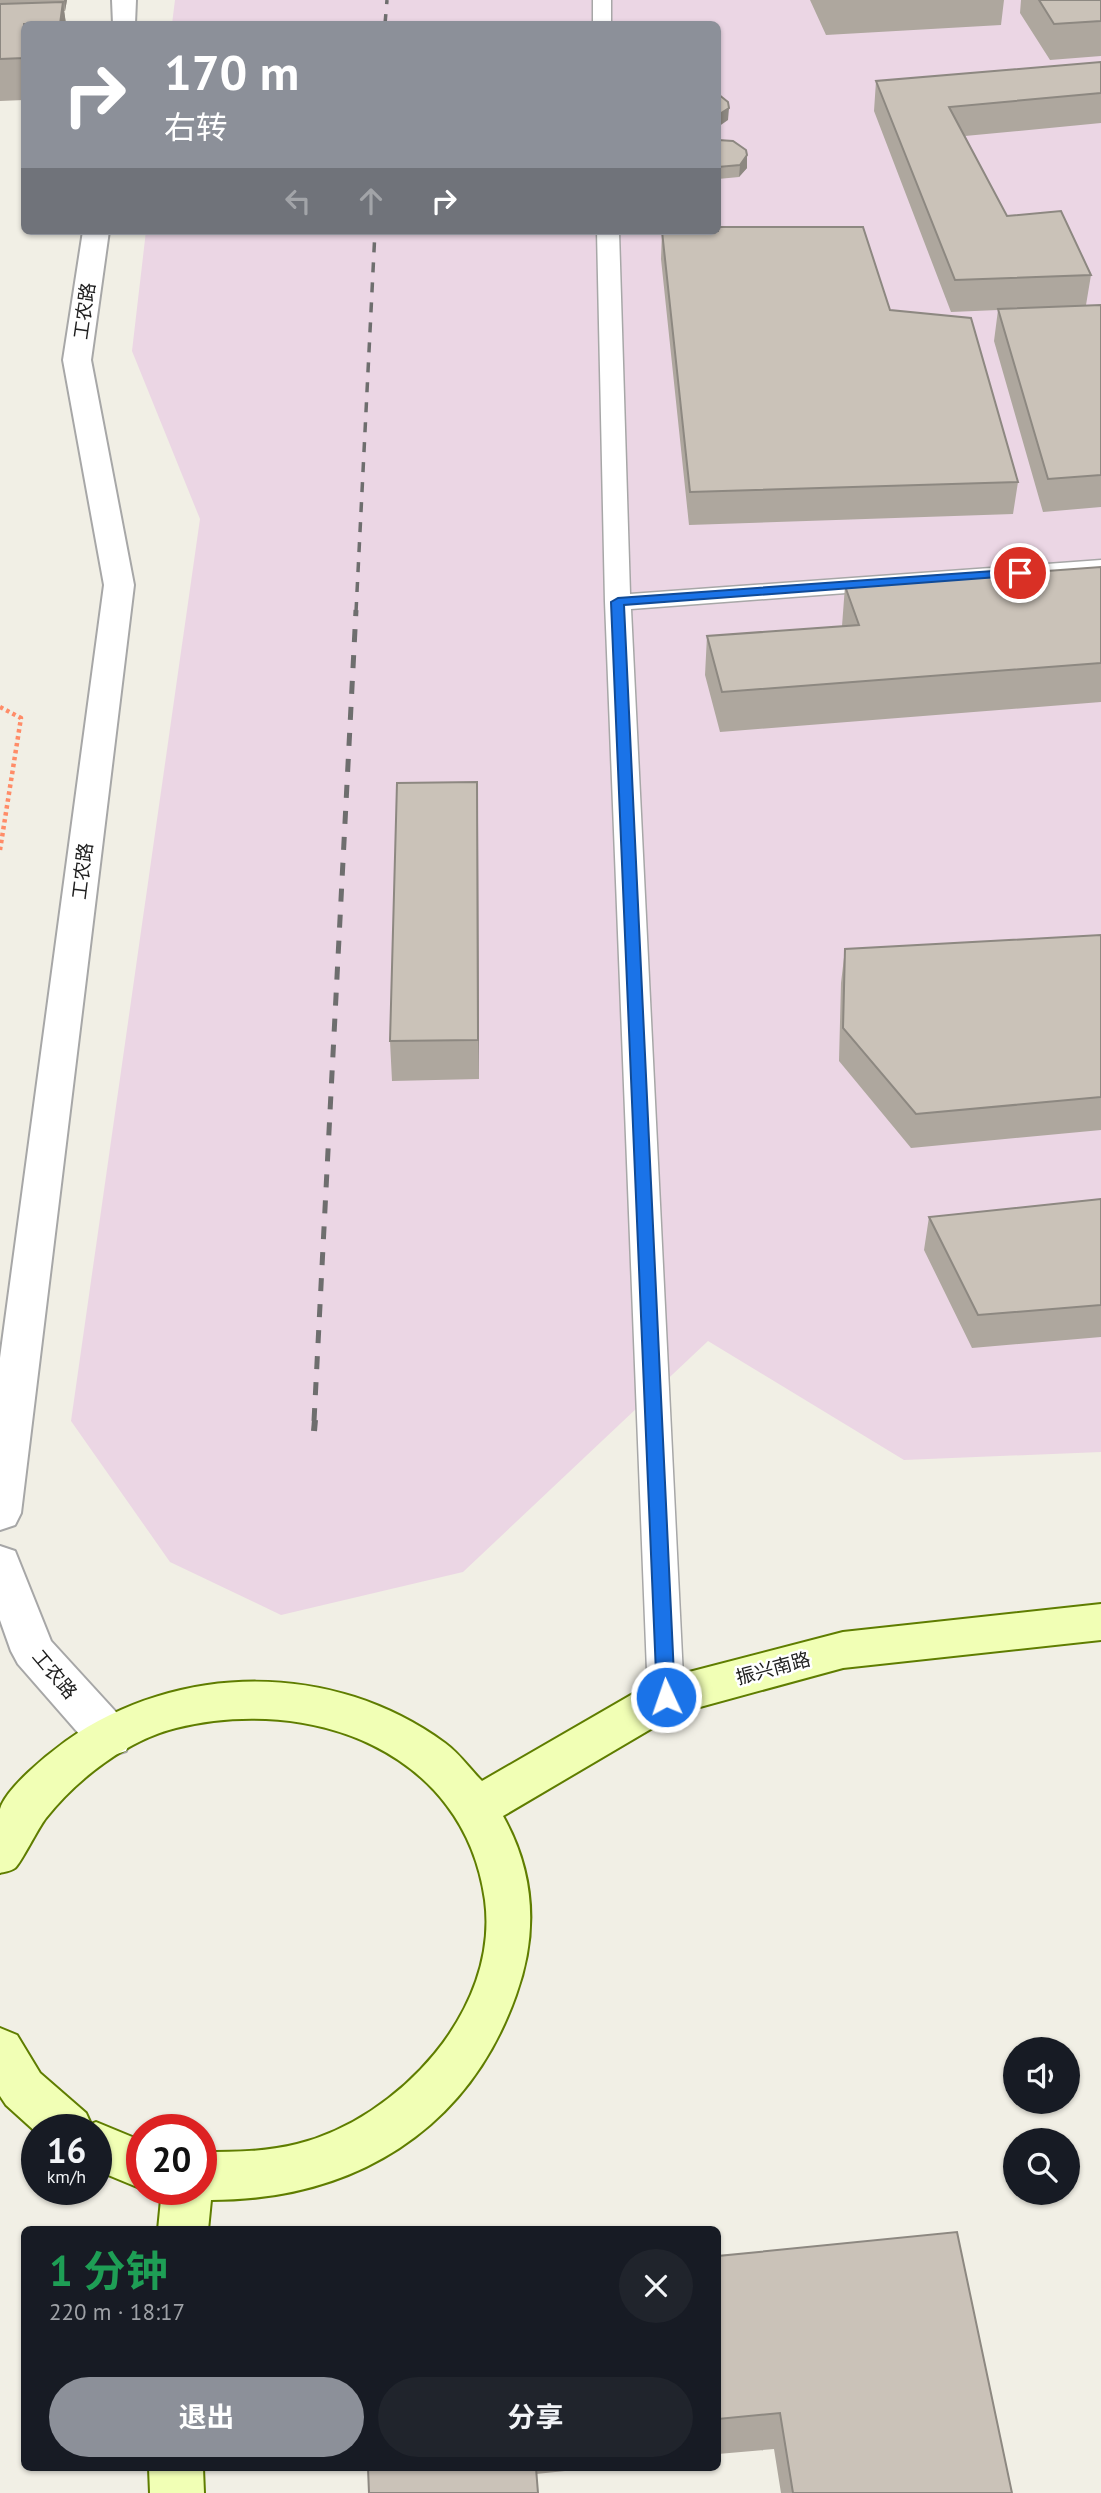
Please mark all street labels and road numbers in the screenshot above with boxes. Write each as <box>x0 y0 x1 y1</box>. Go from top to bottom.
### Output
street label: 工农路 <box>68 281 100 341</box>
street label: 工农路 <box>67 841 97 901</box>
street label: 工农路 <box>27 1644 83 1704</box>
street label: 振兴南路 <box>733 1647 813 1689</box>

